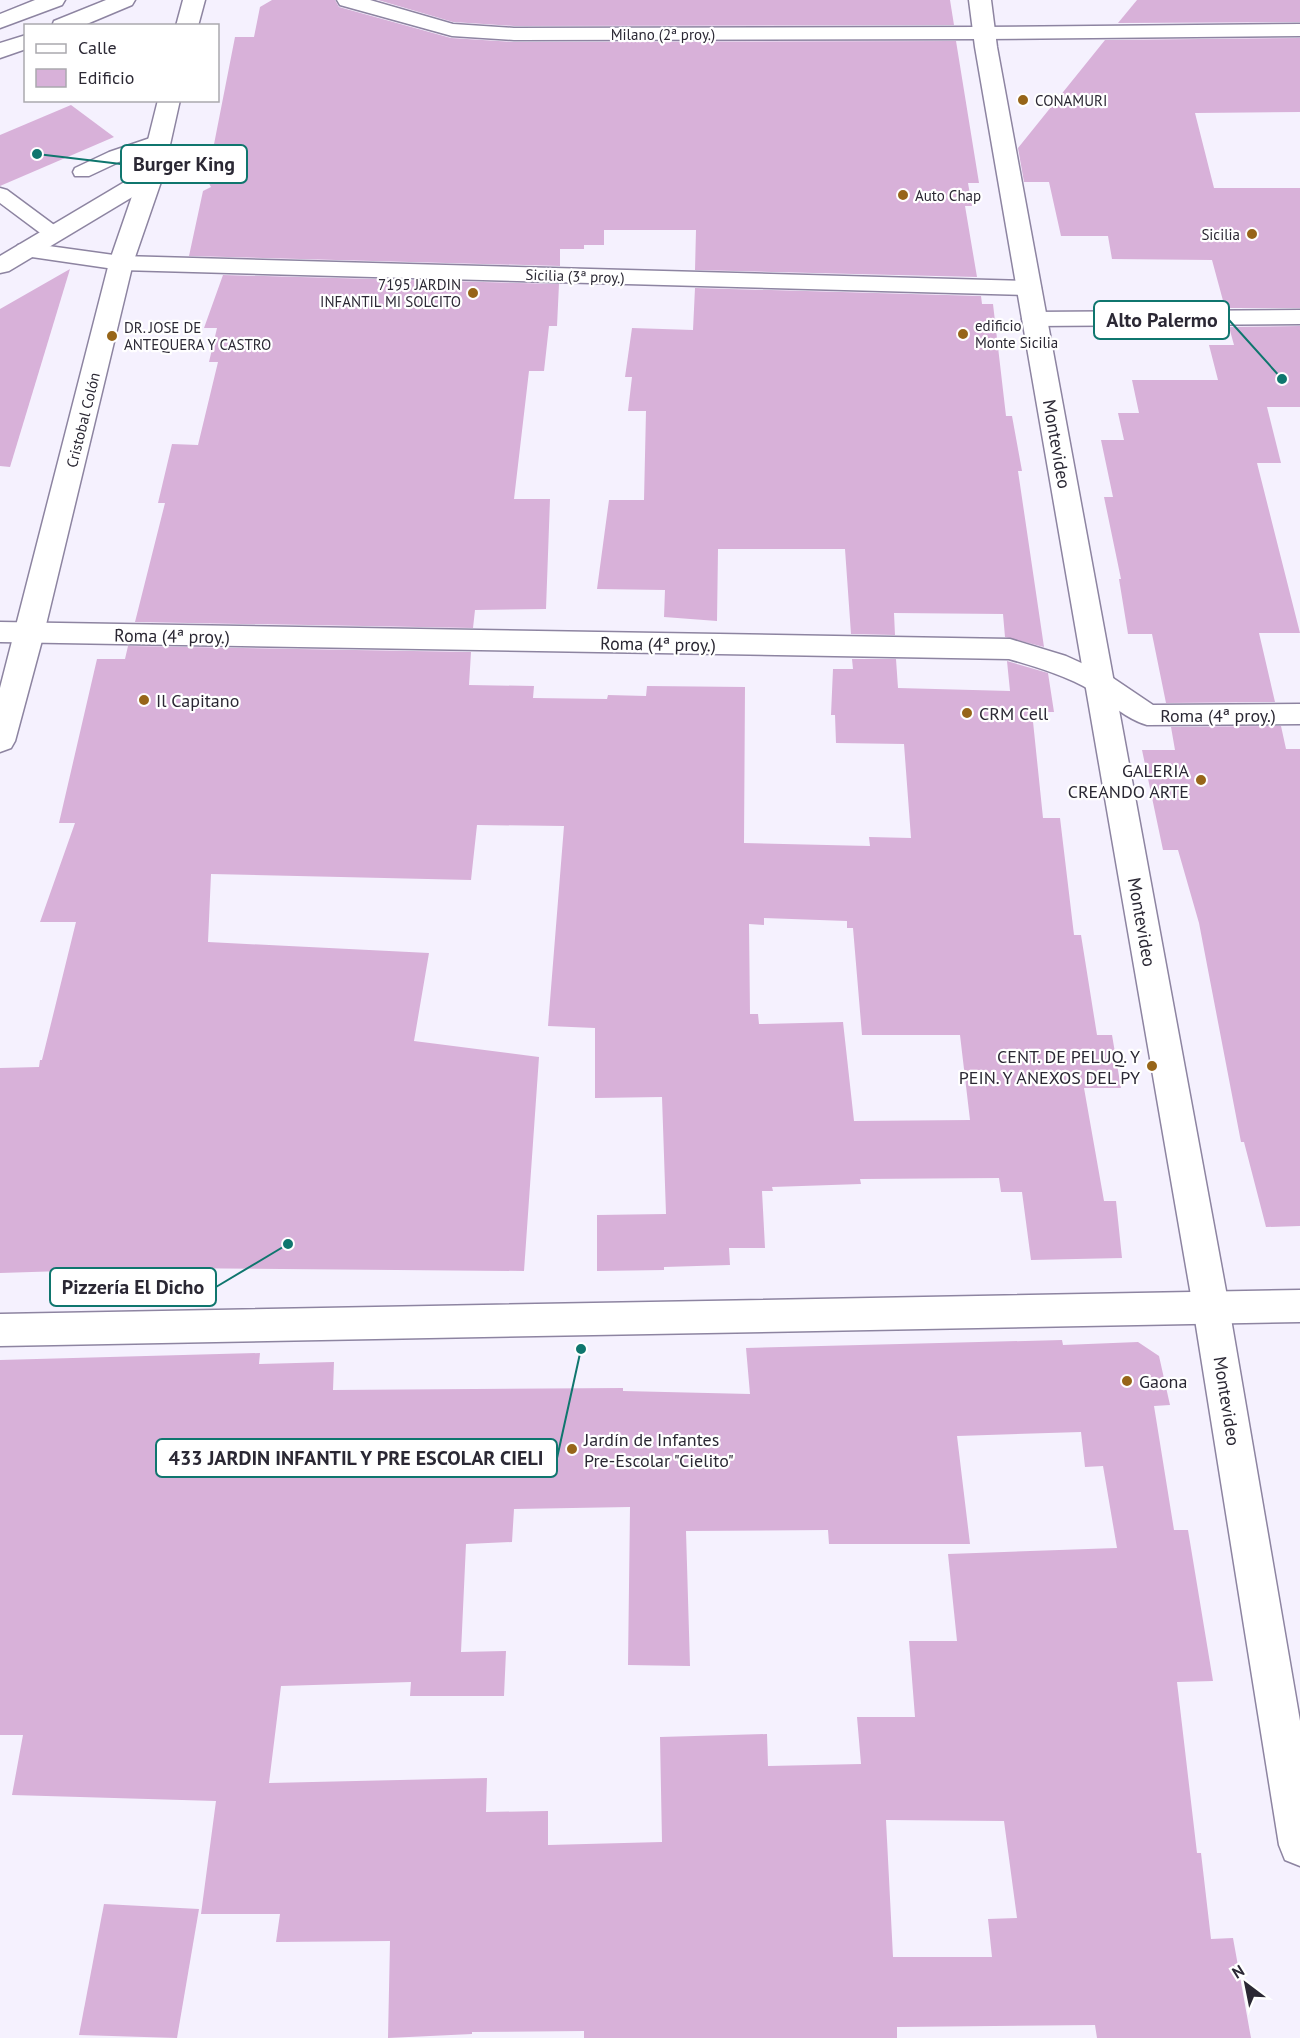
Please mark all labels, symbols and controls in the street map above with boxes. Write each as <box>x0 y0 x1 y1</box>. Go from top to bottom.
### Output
legend <box>24 24 219 102</box>
street label: Milano (2ª proy.) <box>611 25 715 44</box>
text: Calle <box>78 36 117 59</box>
text: Edificio <box>78 66 134 89</box>
place label: CONAMURI <box>1035 91 1107 110</box>
marker: CONAMURI <box>1016 93 1030 107</box>
callout: Burger King <box>121 145 247 183</box>
text: Burger King <box>133 151 235 177</box>
place label: Auto Chap <box>915 186 981 205</box>
marker: Auto Chap <box>896 188 910 202</box>
place label: Sicilia <box>1201 225 1240 244</box>
marker: Sicilia <box>1245 227 1259 241</box>
street label: Sicilia (3ª proy.) <box>525 265 625 287</box>
place label: 7195 JARDIN INFANTIL MI SOLCITO <box>320 275 461 311</box>
marker: 7195 JARDIN INFANTIL MI SOLCITO <box>466 286 480 300</box>
callout: Alto Palermo <box>1094 301 1229 339</box>
text: Alto Palermo <box>1106 307 1218 333</box>
place label: edificio Monte Sicilia <box>975 316 1058 352</box>
place label: DR. JOSE DE ANTEQUERA Y CASTRO <box>124 318 271 354</box>
marker: edificio Monte Sicilia <box>956 327 970 341</box>
marker: DR. JOSE DE ANTEQUERA Y CASTRO <box>105 329 119 343</box>
street label: Cristobal Colón <box>62 370 104 470</box>
street label: Montevideo <box>1038 398 1076 490</box>
street label: Roma (4ª proy.) <box>114 623 230 649</box>
street label: Roma (4ª proy.) <box>600 631 716 657</box>
place label: Il Capitano <box>156 689 239 712</box>
marker: Il Capitano <box>137 693 151 707</box>
place label: CRM Cell <box>979 702 1049 725</box>
street label: Roma (4ª proy.) <box>1160 704 1276 727</box>
marker: CRM Cell <box>960 706 974 720</box>
place label: GALERIA CREANDO ARTE <box>1068 759 1189 803</box>
marker: GALERIA CREANDO ARTE <box>1194 773 1208 787</box>
street label: Montevideo <box>1123 876 1161 968</box>
place label: CENT. DE PELUQ. Y PEIN. Y ANEXOS DEL PY <box>959 1045 1140 1089</box>
marker: CENT. DE PELUQ. Y PEIN. Y ANEXOS DEL PY <box>1145 1059 1159 1073</box>
callout: Pizzería El Dicho <box>50 1268 216 1306</box>
text: Pizzería El Dicho <box>62 1274 205 1300</box>
street label: Montevideo <box>1209 1355 1245 1447</box>
place label: Gaona <box>1139 1370 1187 1393</box>
marker: Gaona <box>1120 1374 1134 1388</box>
place label: Jardín de Infantes Pre-Escolar "Cielito" <box>583 1428 734 1472</box>
callout: 433 JARDIN INFANTIL Y PRE ESCOLAR CIELI <box>156 1439 557 1477</box>
marker: Jardín de Infantes Pre-Escolar "Cielito" <box>565 1442 579 1456</box>
text: 433 JARDIN INFANTIL Y PRE ESCOLAR CIELI <box>169 1445 543 1471</box>
north arrow <box>1216 1954 1276 2014</box>
text: N <box>1228 1960 1248 1983</box>

